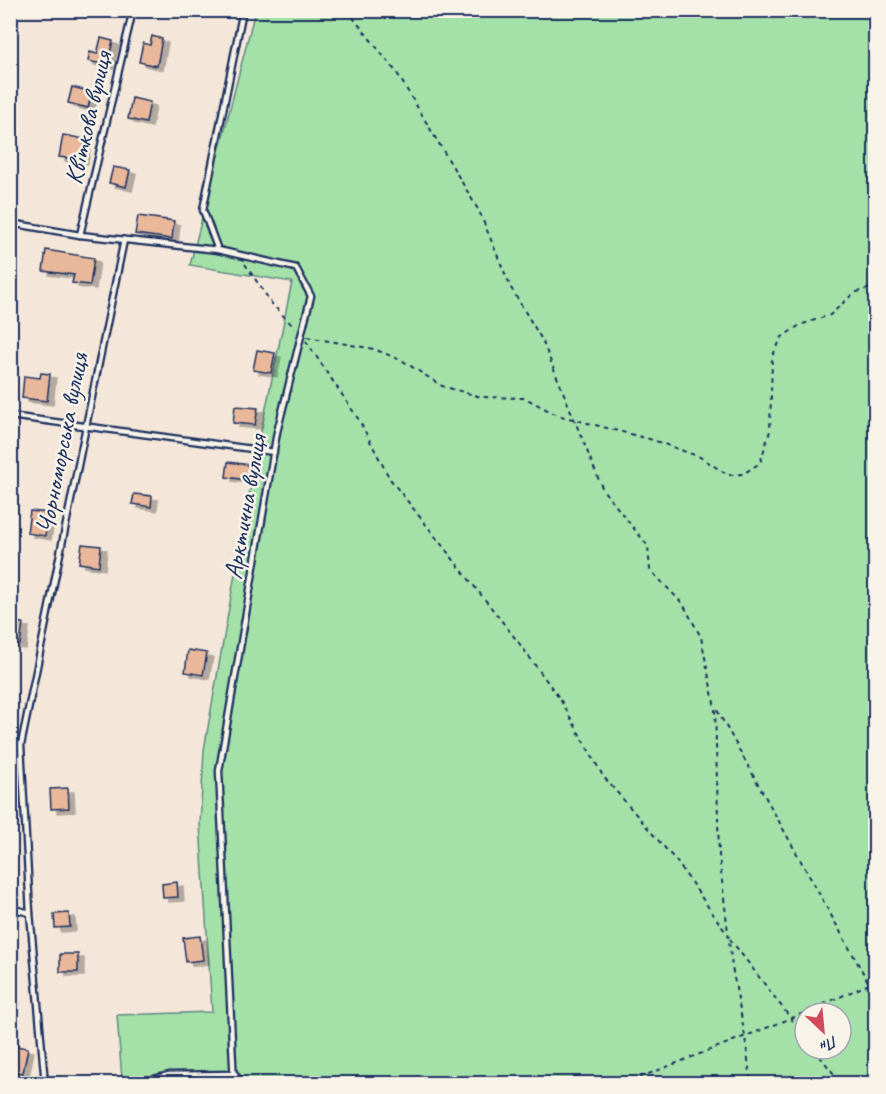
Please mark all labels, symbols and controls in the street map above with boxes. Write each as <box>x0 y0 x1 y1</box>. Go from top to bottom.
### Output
street label: Квіткова вулиця <box>57 47 120 188</box>
street label: Чорноморська вулиця <box>28 348 96 536</box>
street label: Арктична вулиця <box>216 430 274 582</box>
north arrow <box>793 1001 853 1061</box>
text: Пн <box>816 1031 841 1057</box>

